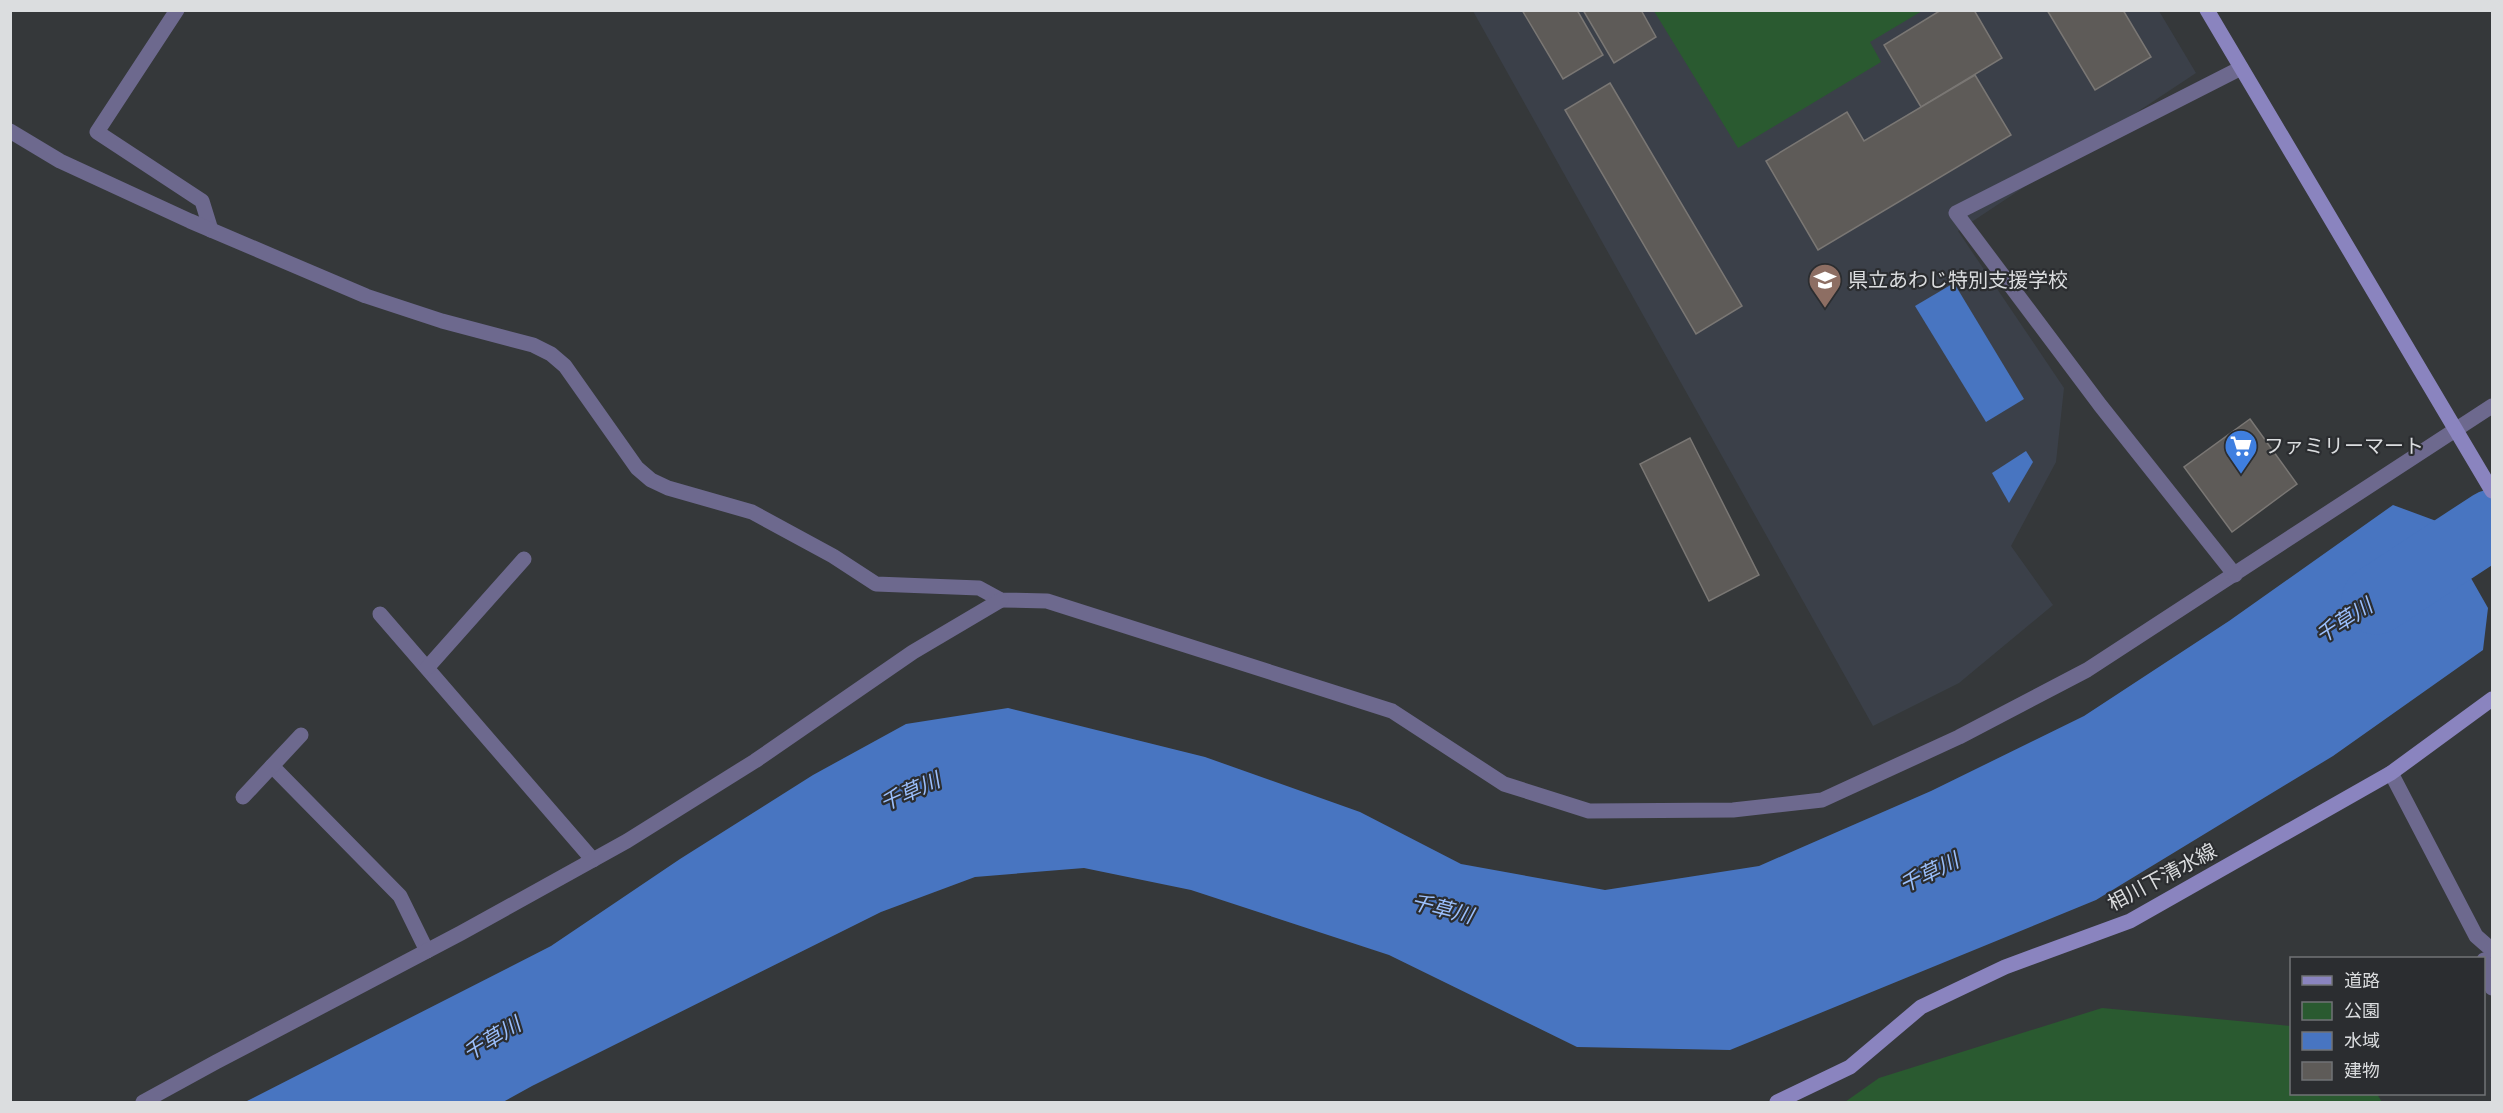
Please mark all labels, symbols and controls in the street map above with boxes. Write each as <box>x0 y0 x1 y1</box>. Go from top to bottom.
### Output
school or university icon: 県立あわじ特別支援学校 <box>1807 262 1843 309</box>
place label: 県立あわじ特別支援学校 <box>1848 267 2068 291</box>
supermarket icon: ファミリーマート <box>2223 428 2259 475</box>
place label: ファミリーマート <box>2264 433 2424 457</box>
water label: 千草川 <box>2310 591 2378 647</box>
water label: 千草川 <box>876 766 945 815</box>
street label: 相川下清水線 <box>2103 837 2220 915</box>
water label: 千草川 <box>1895 846 1964 897</box>
water label: 千草川 <box>1409 888 1478 928</box>
legend <box>2290 957 2485 1095</box>
text: 道路 <box>2344 969 2380 991</box>
text: 公園 <box>2344 999 2380 1021</box>
water label: 千草川 <box>458 1010 526 1065</box>
text: 水域 <box>2344 1029 2380 1051</box>
text: 建物 <box>2344 1059 2380 1081</box>

